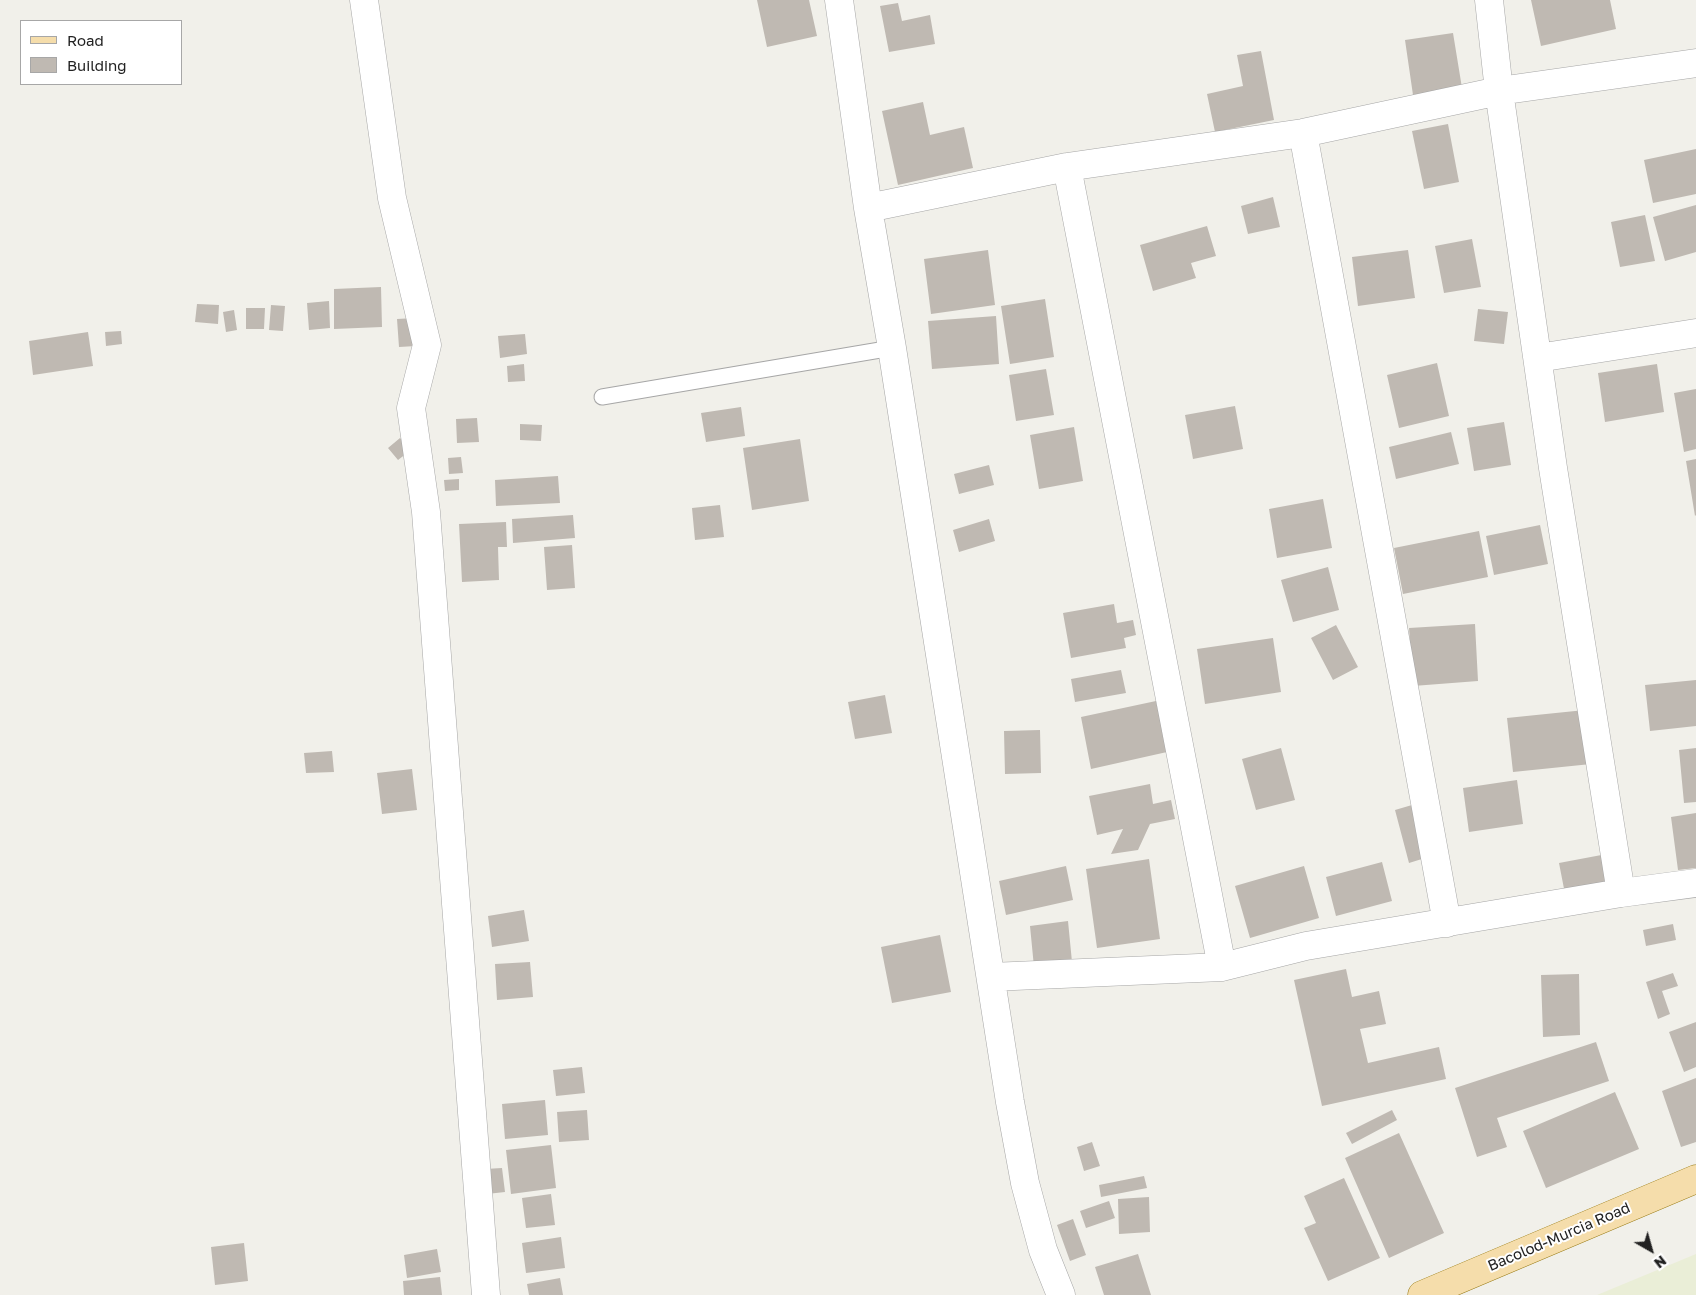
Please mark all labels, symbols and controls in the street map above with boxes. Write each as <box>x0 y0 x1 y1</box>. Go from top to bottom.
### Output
legend <box>20 20 182 85</box>
text: Road <box>67 31 104 49</box>
text: Building <box>67 56 127 74</box>
street label: Bacolod-Murcia Road <box>1485 1199 1633 1275</box>
north arrow <box>1626 1225 1676 1275</box>
text: N <box>1651 1252 1670 1272</box>

